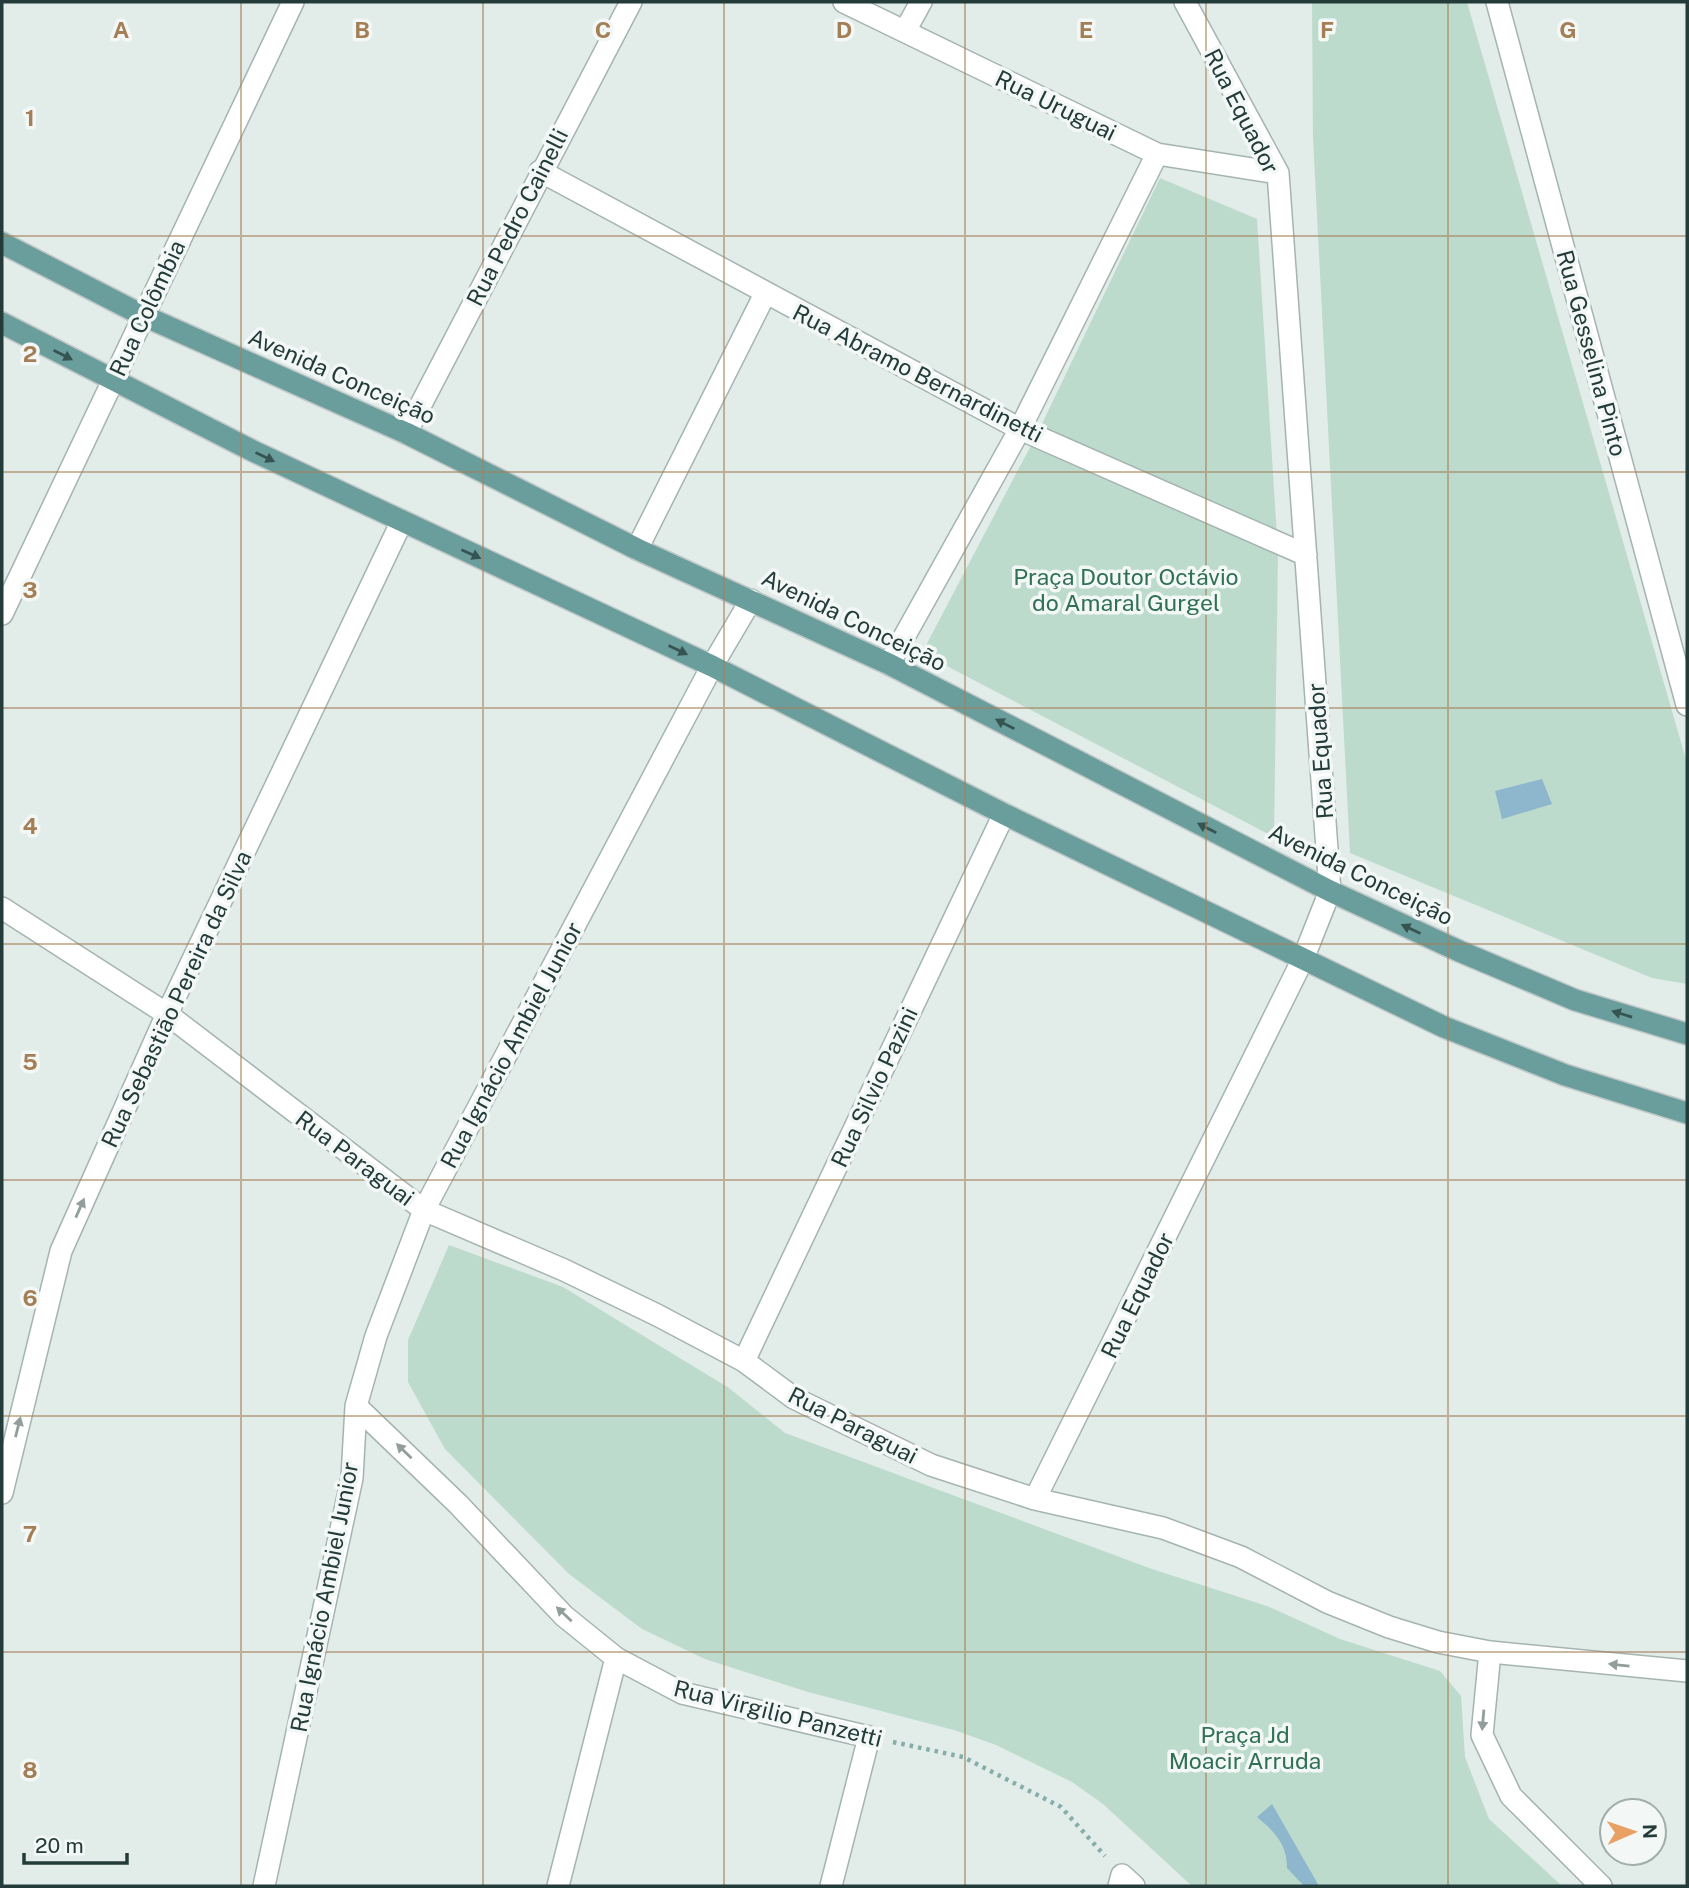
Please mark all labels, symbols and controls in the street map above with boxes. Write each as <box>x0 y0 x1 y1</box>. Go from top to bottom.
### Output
text: A <box>113 16 130 43</box>
text: B <box>354 16 370 43</box>
text: C <box>595 16 611 43</box>
text: D <box>836 16 852 43</box>
text: E <box>1079 16 1093 43</box>
text: F <box>1320 16 1334 43</box>
text: G <box>1559 16 1577 43</box>
street label: Rua Equador <box>1199 44 1285 178</box>
street label: Rua Uruguai <box>991 64 1121 146</box>
text: 1 <box>25 104 35 131</box>
street label: Rua Pedro Cainelli <box>461 124 573 310</box>
street label: Rua Colômbia <box>104 236 190 380</box>
street label: Rua Gesselina Pinto <box>1551 247 1633 459</box>
street label: Rua Abramo Bernardinetti <box>789 298 1047 448</box>
street label: Avenida Conceição <box>244 323 440 429</box>
text: 2 <box>23 340 37 367</box>
one-way arrow <box>53 348 73 360</box>
one-way arrow <box>255 452 275 463</box>
one-way arrow <box>461 548 481 560</box>
park label: Praça Doutor Octávio do Amaral Gurgel <box>1013 563 1239 616</box>
street label: Avenida Conceição <box>757 564 951 676</box>
text: 3 <box>22 576 38 603</box>
one-way arrow <box>668 644 688 656</box>
street label: Rua Equador <box>1302 682 1338 820</box>
one-way arrow <box>995 718 1015 730</box>
text: 4 <box>22 812 38 839</box>
street label: Avenida Conceição <box>1264 818 1458 930</box>
one-way arrow <box>1197 822 1217 834</box>
street label: Rua Sebastião Pereira da Silva <box>95 846 257 1152</box>
street label: Rua Ignácio Ambiel Junior <box>435 917 587 1173</box>
one-way arrow <box>1401 923 1421 935</box>
street label: Rua Silvio Pazini <box>825 1003 923 1171</box>
one-way arrow <box>1611 1008 1632 1019</box>
text: 5 <box>22 1048 38 1075</box>
street label: Rua Paraguai <box>290 1105 420 1211</box>
one-way arrow <box>74 1198 86 1218</box>
street label: Rua Equador <box>1095 1228 1179 1362</box>
text: 6 <box>22 1284 38 1311</box>
street label: Rua Paraguai <box>784 1381 922 1469</box>
one-way arrow <box>13 1416 24 1438</box>
one-way arrow <box>396 1443 413 1460</box>
street label: Rua Ignácio Ambiel Junior <box>285 1460 363 1734</box>
text: 7 <box>23 1520 37 1547</box>
one-way arrow <box>555 1606 572 1622</box>
one-way arrow <box>1608 1660 1630 1671</box>
street label: Rua Virgilio Panzetti <box>671 1674 885 1752</box>
one-way arrow <box>1477 1709 1488 1731</box>
park label: Praça Jd Moacir Arruda <box>1169 1721 1321 1774</box>
text: 8 <box>22 1756 38 1783</box>
north arrow <box>1598 1797 1668 1867</box>
scale bar <box>24 1822 128 1866</box>
text: N <box>1639 1824 1661 1839</box>
text: 20 m <box>35 1833 84 1858</box>

